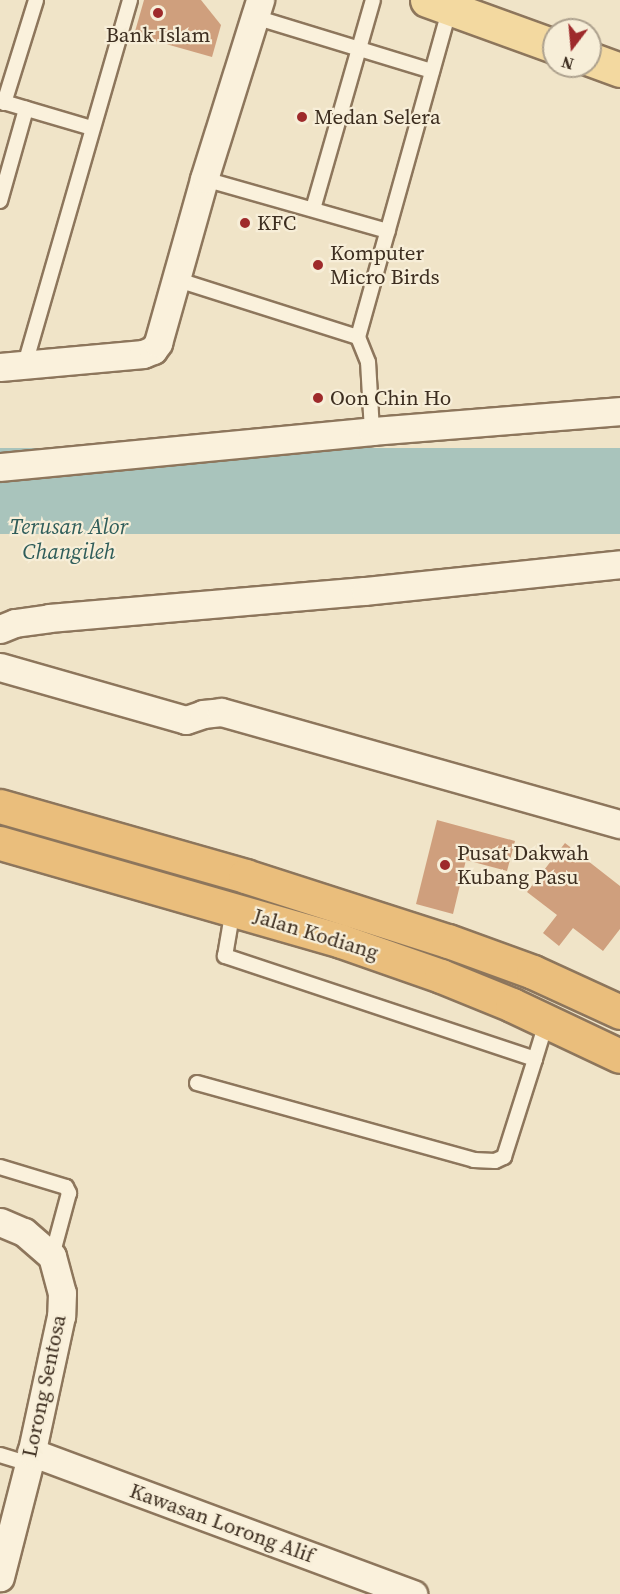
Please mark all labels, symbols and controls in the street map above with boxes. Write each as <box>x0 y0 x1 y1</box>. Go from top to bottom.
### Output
marker: Bank Islam <box>151 6 165 20</box>
north arrow <box>542 18 602 78</box>
place label: Bank Islam <box>106 22 210 48</box>
text: N <box>559 51 576 76</box>
place label: Medan Selera <box>314 104 441 130</box>
marker: Medan Selera <box>295 110 309 124</box>
place label: KFC <box>257 210 296 236</box>
marker: KFC <box>238 216 252 230</box>
place label: Komputer Micro Birds <box>330 240 440 290</box>
marker: Komputer Micro Birds <box>311 258 325 272</box>
place label: Oon Chin Ho <box>330 385 451 411</box>
marker: Oon Chin Ho <box>311 391 325 405</box>
water label: Terusan Alor Changileh <box>10 513 128 564</box>
place label: Pusat Dakwah Kubang Pasu <box>457 840 589 890</box>
marker: Pusat Dakwah Kubang Pasu <box>438 858 452 872</box>
street label: Jalan Kodiang <box>250 903 382 965</box>
street label: Lorong Sentosa <box>17 1312 71 1460</box>
street label: Kawasan Lorong Alif <box>126 1478 318 1568</box>

